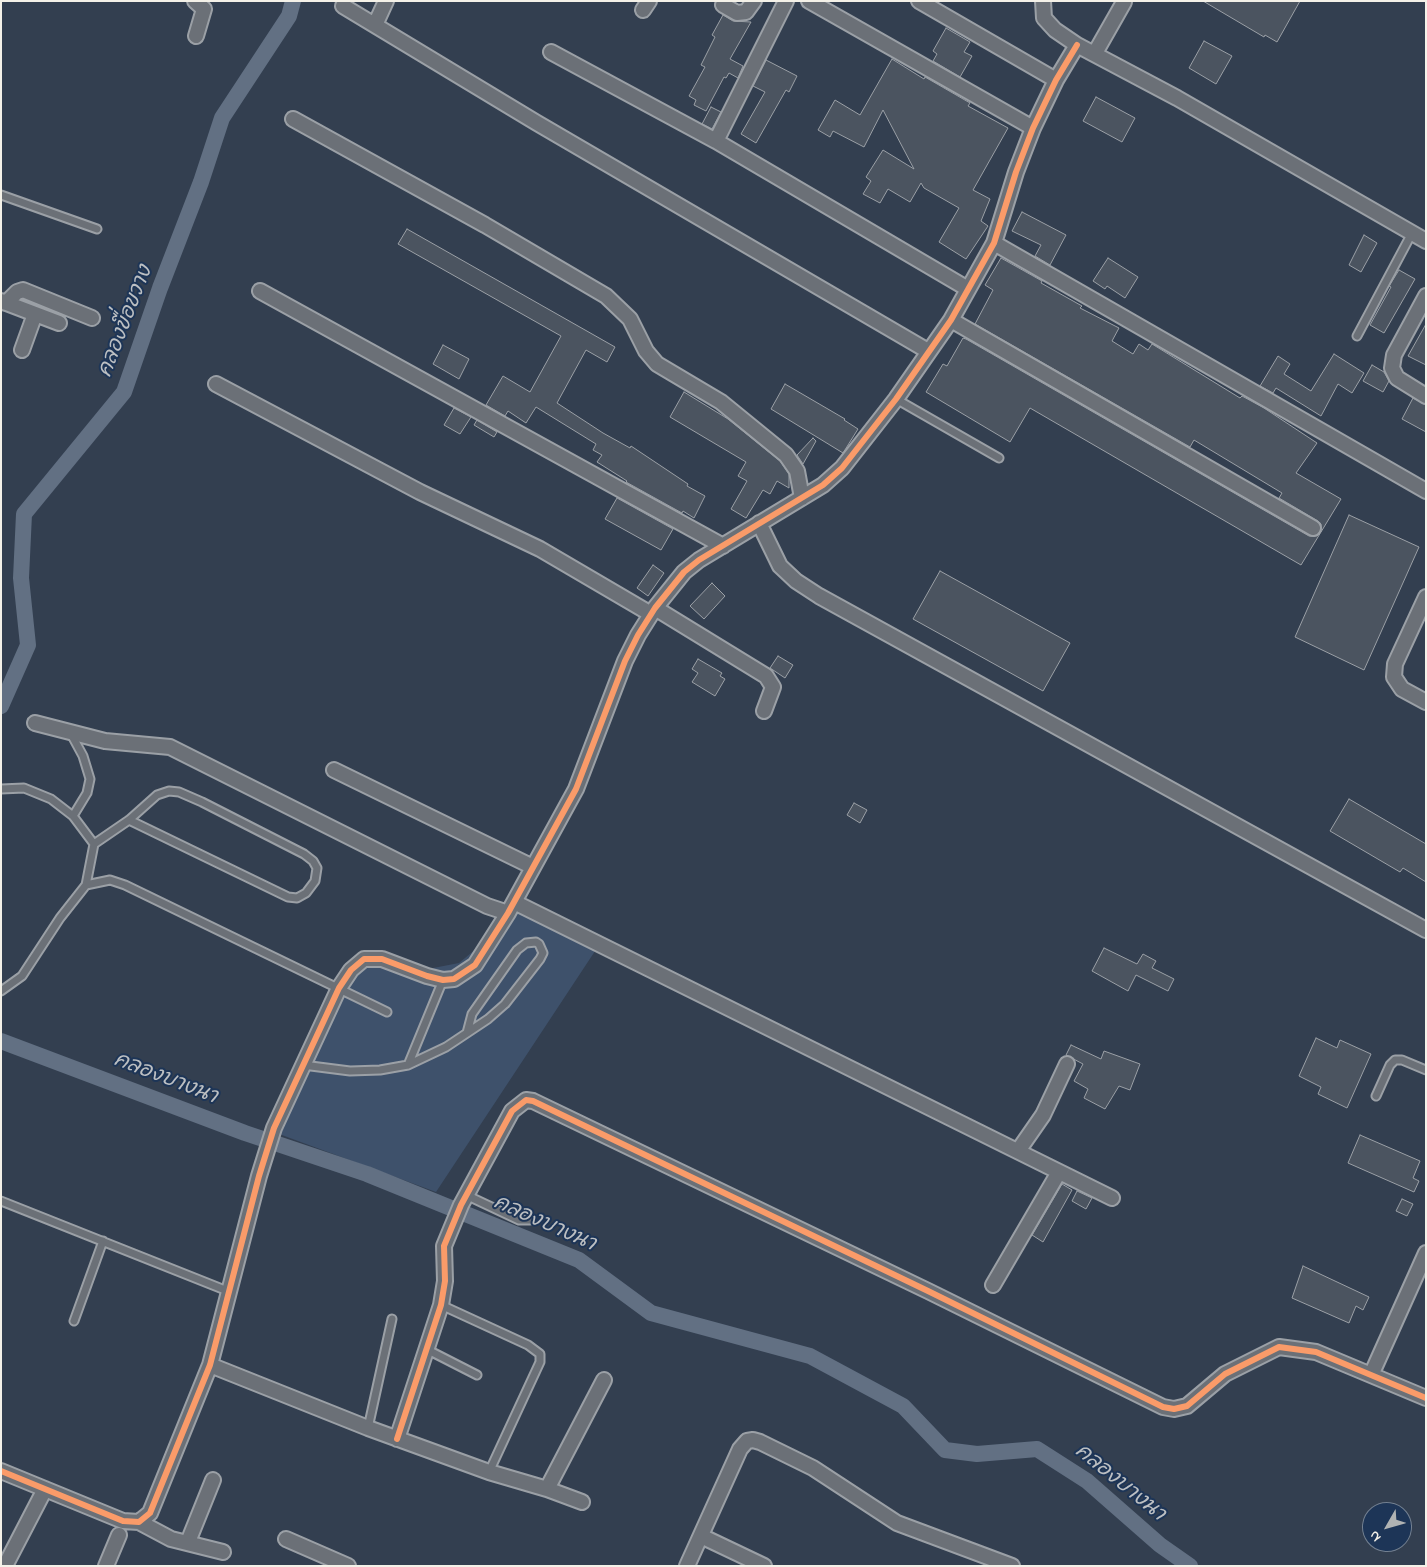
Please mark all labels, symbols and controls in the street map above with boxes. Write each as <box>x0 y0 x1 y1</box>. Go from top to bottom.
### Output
water label: คลองขื่อขวาง <box>94 263 160 381</box>
water label: คลองบางนา <box>110 1049 220 1111</box>
water label: คลองบางนา <box>489 1191 599 1259</box>
water label: คลองบางนา <box>1069 1440 1169 1528</box>
north arrow <box>1362 1502 1412 1552</box>
text: N <box>1364 1526 1387 1546</box>

